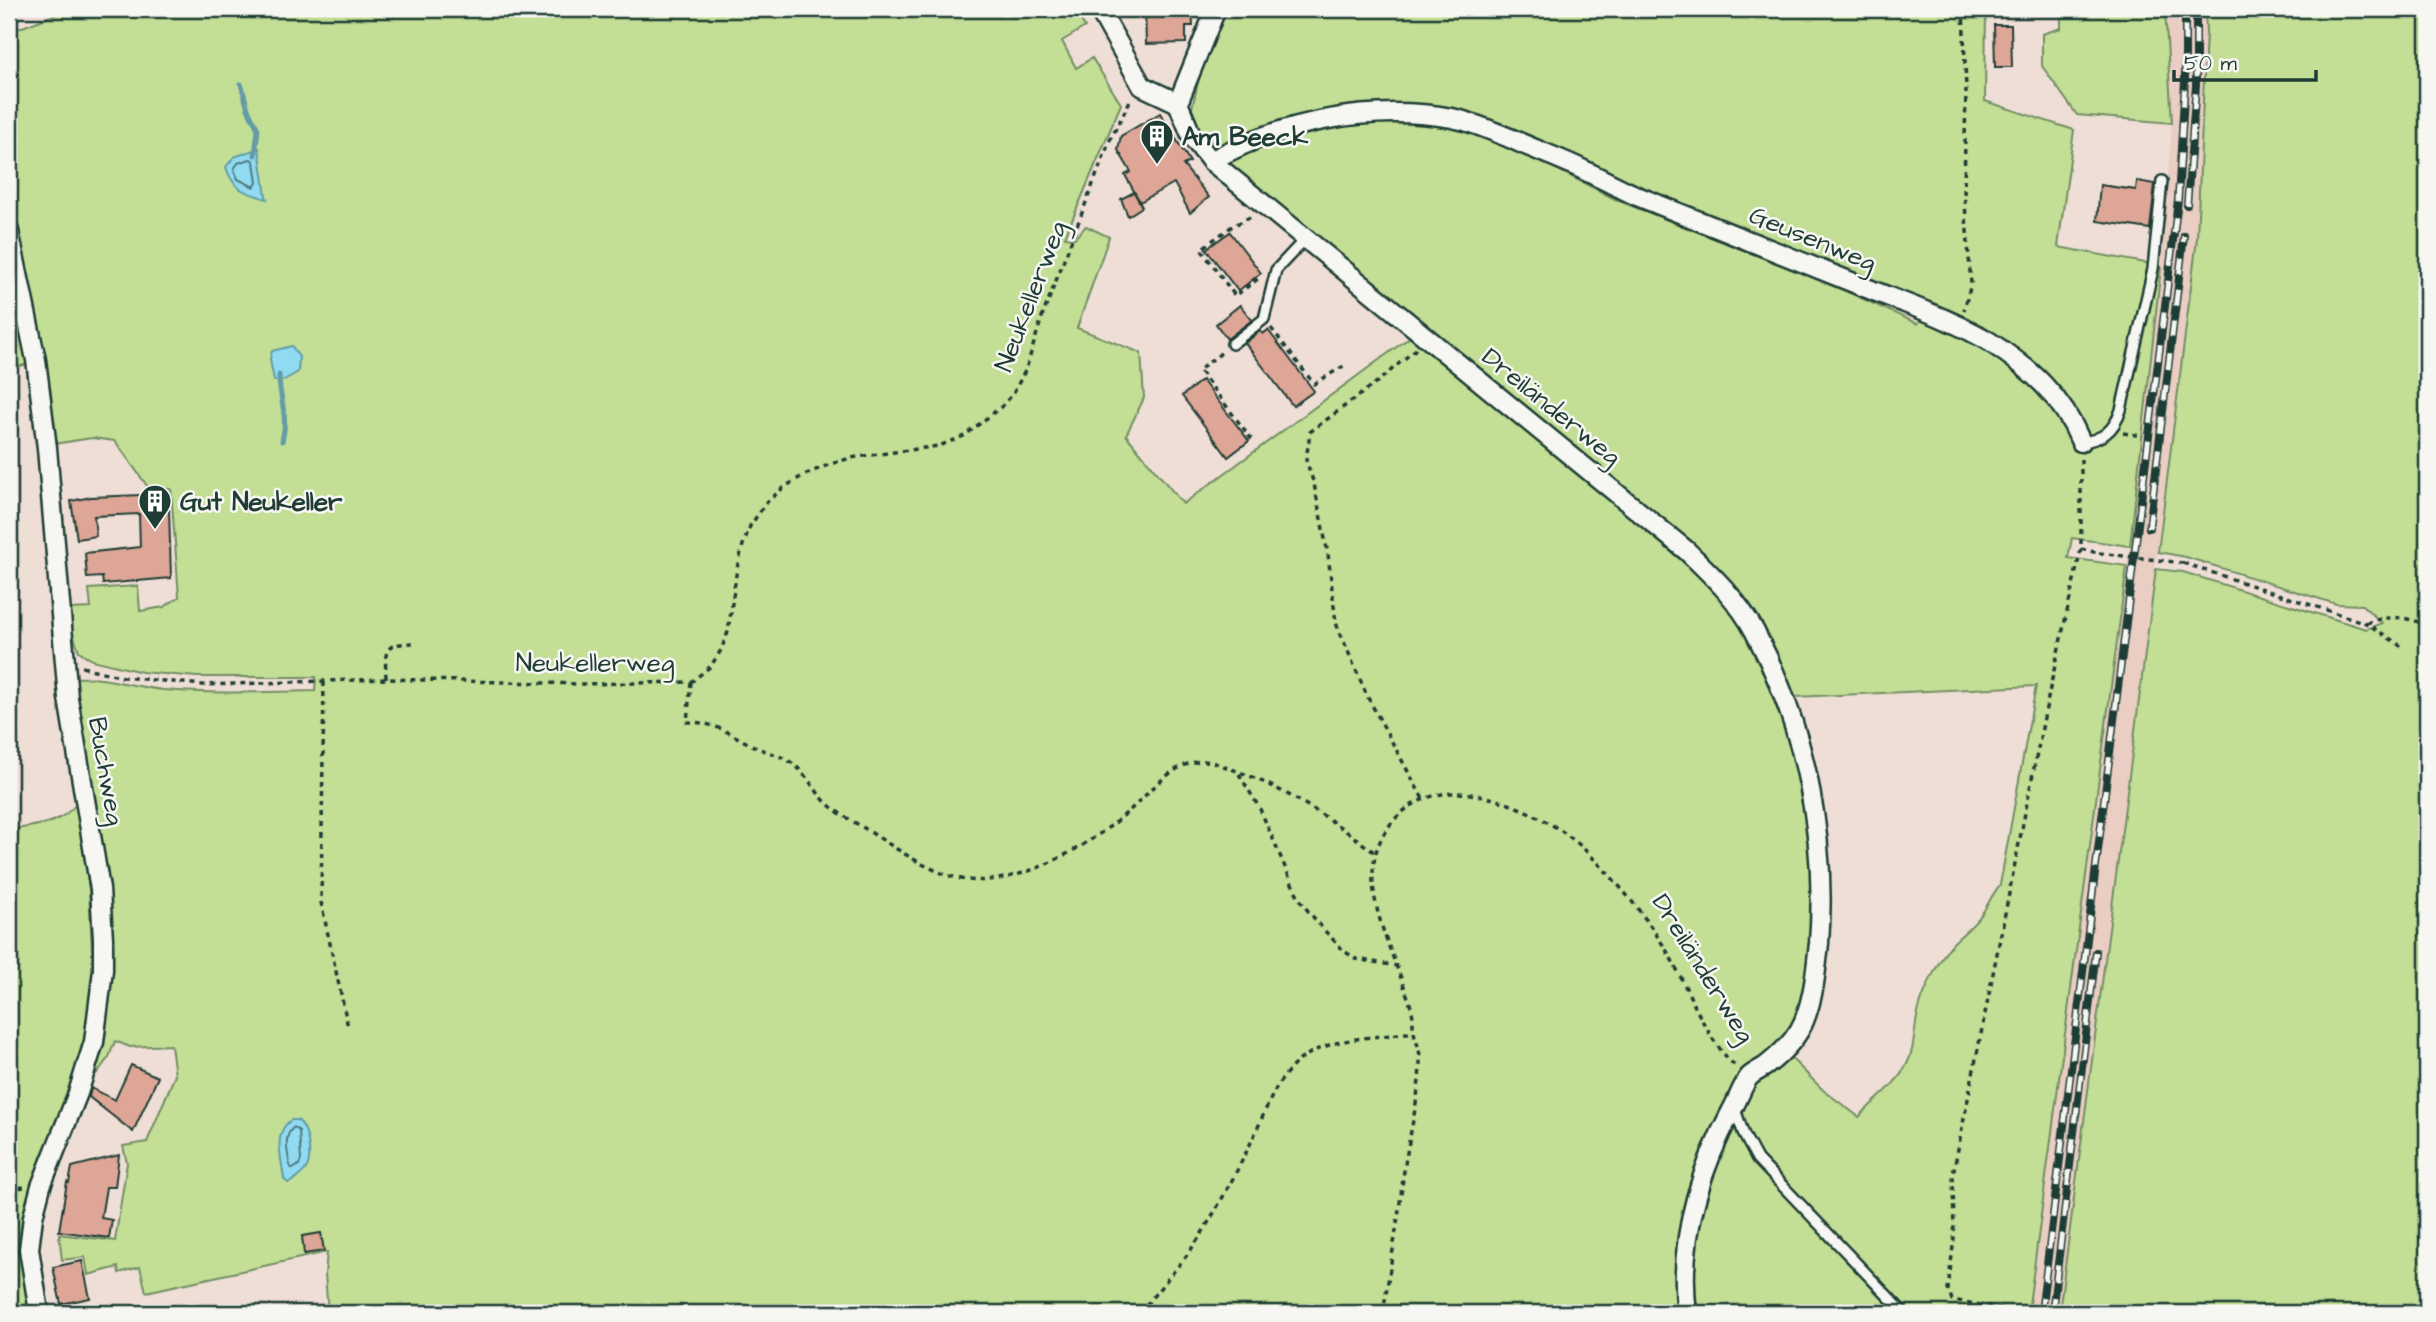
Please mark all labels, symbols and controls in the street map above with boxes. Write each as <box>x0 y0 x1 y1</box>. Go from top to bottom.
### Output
scale bar <box>2174 38 2315 82</box>
text: 50 m <box>2184 49 2238 78</box>
building icon: Am Beeck <box>1138 117 1176 166</box>
place label: Am Beeck <box>1182 119 1309 155</box>
street label: Geusenweg <box>1743 197 1881 283</box>
street label: Neukellerweg <box>986 216 1078 378</box>
street label: Dreiländerweg <box>1473 339 1629 476</box>
building icon: Gut Neukeller <box>136 482 174 531</box>
place label: Gut Neukeller <box>180 484 343 520</box>
street label: Neukellerweg <box>516 645 674 683</box>
street label: Buchweg <box>77 714 133 829</box>
street label: Dreiländerweg <box>1641 887 1763 1051</box>

